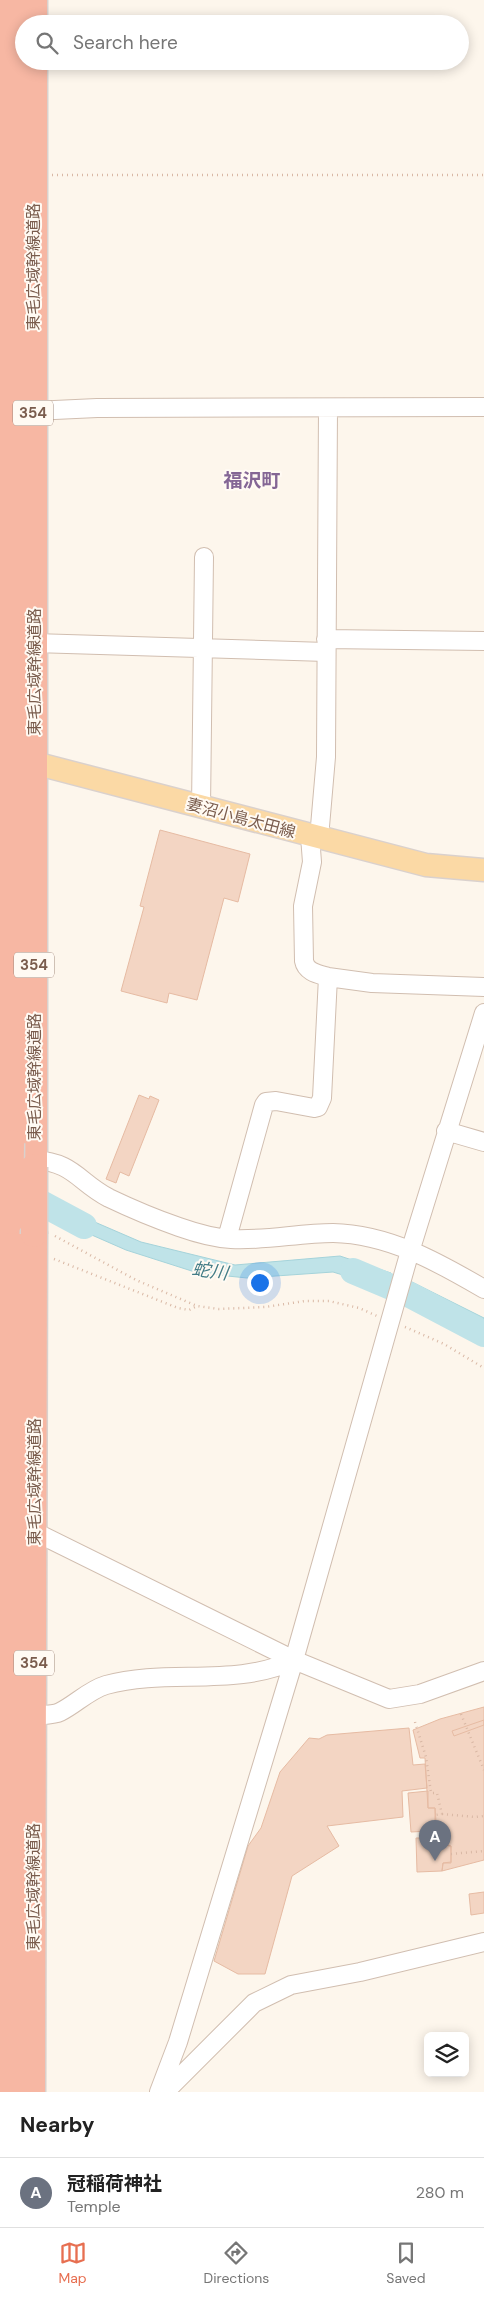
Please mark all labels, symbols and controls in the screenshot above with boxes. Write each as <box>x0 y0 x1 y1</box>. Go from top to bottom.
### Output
search box <box>15 15 469 70</box>
icon: search <box>33 29 61 57</box>
text: Search here <box>73 30 178 55</box>
street label: 東毛広域幹線道路 <box>23 203 44 331</box>
road number: 354 <box>13 400 53 426</box>
district label: 福沢町 <box>223 468 281 493</box>
street label: 東毛広域幹線道路 <box>24 608 45 736</box>
street label: 妻沼小島太田線 <box>184 793 298 843</box>
road number: 354 <box>14 952 54 978</box>
street label: 東毛広域幹線道路 <box>24 1013 45 1141</box>
water label: 蛇川 <box>191 1257 231 1286</box>
your location <box>247 1270 273 1296</box>
street label: 東毛広域幹線道路 <box>24 1418 45 1546</box>
road number: 354 <box>14 1650 54 1676</box>
pin: A <box>419 1820 451 1861</box>
street label: 東毛広域幹線道路 <box>23 1823 44 1951</box>
map controls <box>424 2032 469 2077</box>
button: layers <box>424 2032 469 2077</box>
text: Nearby <box>20 2111 94 2139</box>
text: 冠稲荷神社 <box>67 2171 162 2196</box>
text: A <box>30 2182 42 2203</box>
text: 280 m <box>416 2182 464 2203</box>
text: Temple <box>67 2196 121 2217</box>
tab: Map <box>58 2239 87 2287</box>
tab: Directions <box>204 2239 269 2287</box>
tab: Saved <box>386 2239 426 2287</box>

